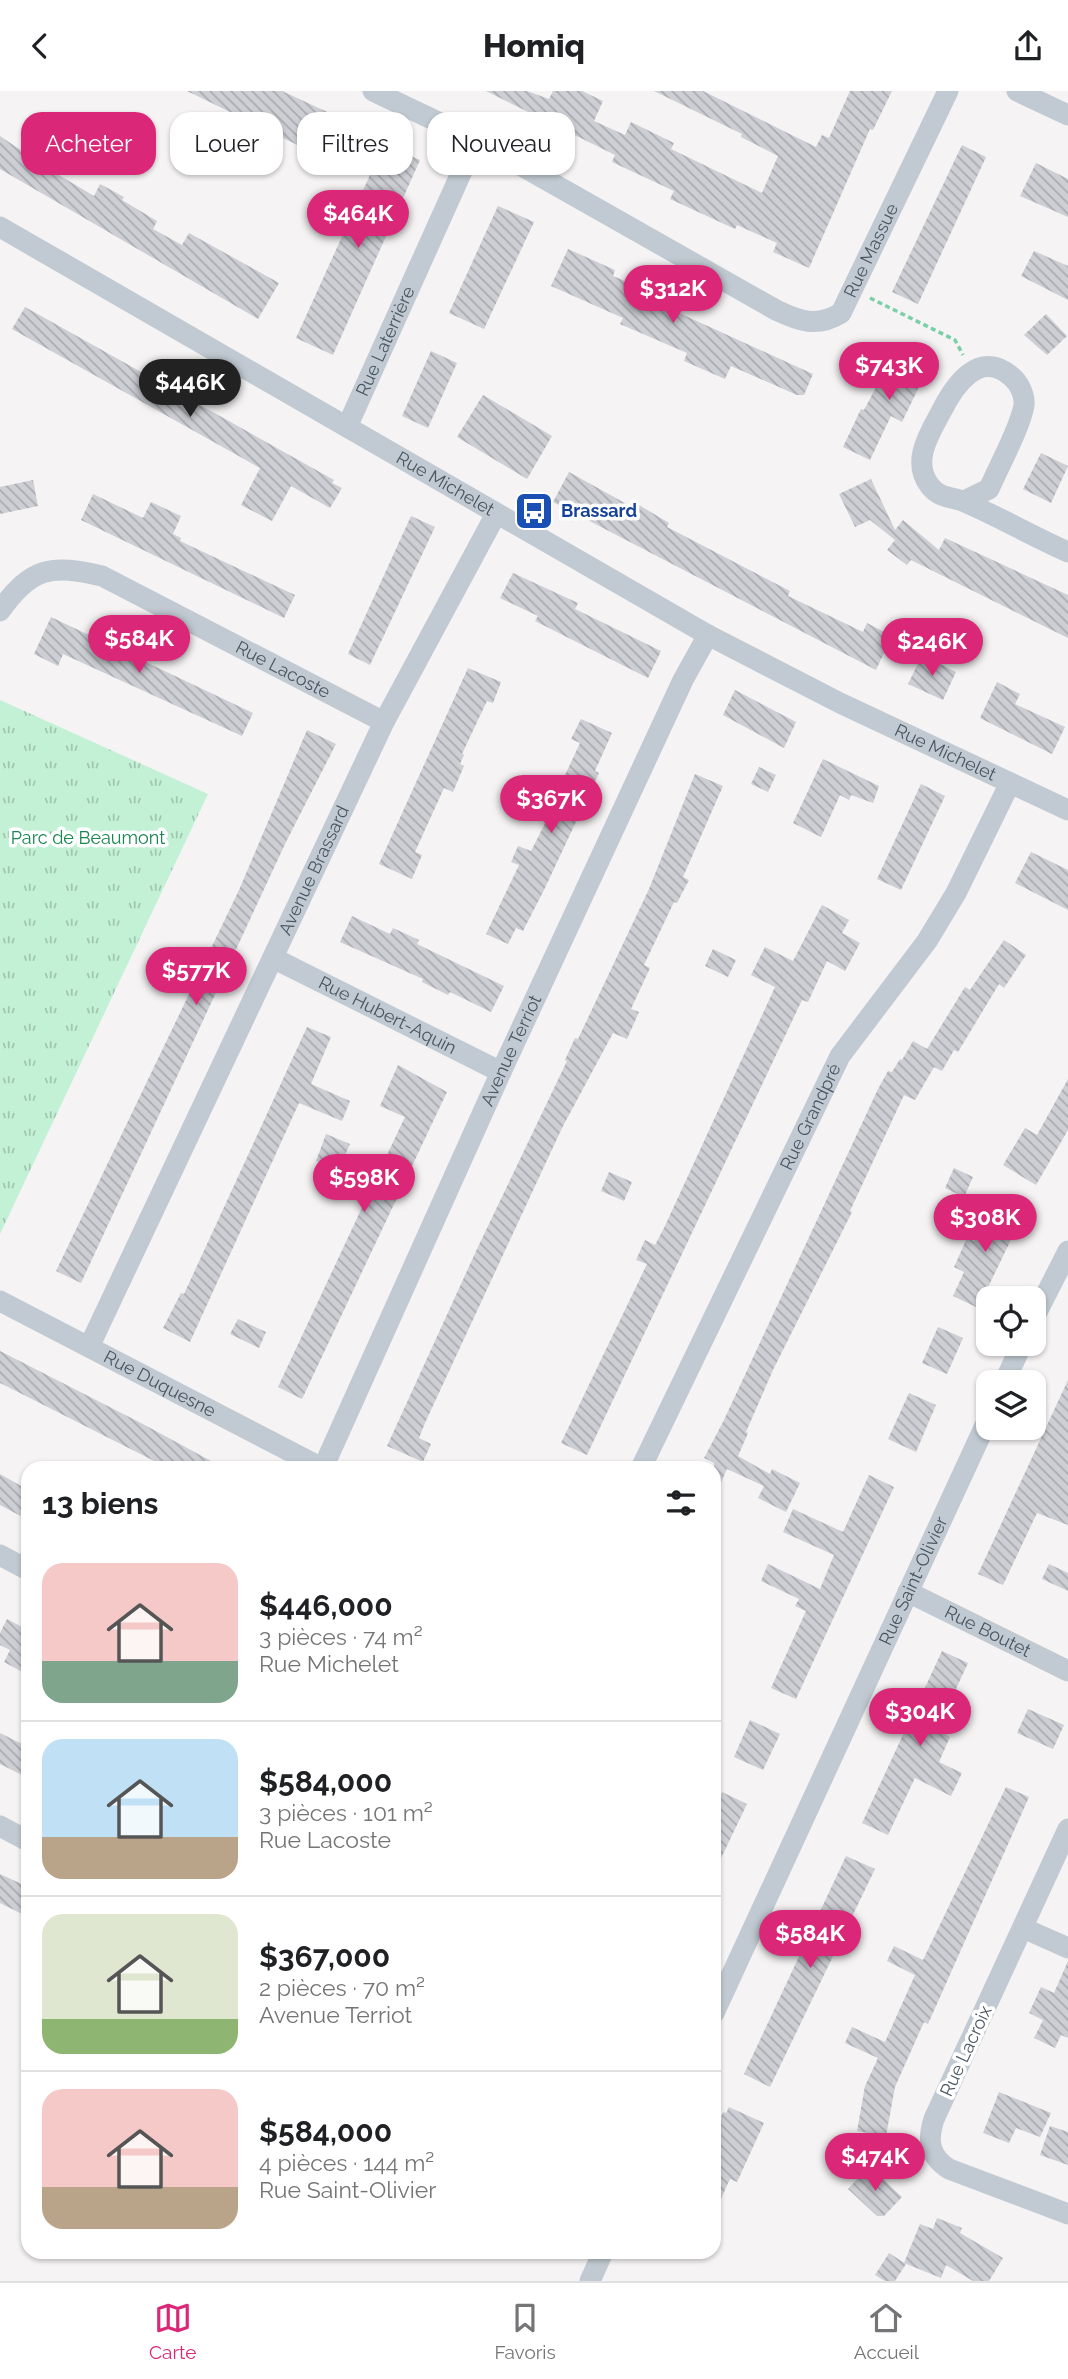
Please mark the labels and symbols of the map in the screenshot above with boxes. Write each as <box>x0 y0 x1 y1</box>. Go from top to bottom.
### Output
pin: $464K <box>309 191 407 250</box>
street label: Rue Massue <box>839 200 902 301</box>
pin: $312K <box>624 265 722 325</box>
street label: Rue Laterrière <box>351 283 419 399</box>
pin: $743K <box>840 343 938 402</box>
pin: $446K <box>141 359 239 419</box>
street label: Rue Michelet <box>393 447 498 520</box>
bus stop icon: Brassard <box>513 490 555 532</box>
place label: Brassard <box>561 500 637 521</box>
pin: $584K <box>90 615 188 675</box>
pin: $246K <box>883 619 981 678</box>
street label: Rue Lacoste <box>232 636 334 702</box>
street label: Rue Michelet <box>891 719 1000 785</box>
pin: $367K <box>502 775 600 835</box>
street label: Avenue Brassard <box>274 802 353 938</box>
park label: Parc de Beaumont <box>11 827 165 848</box>
pin: $577K <box>147 947 245 1007</box>
street label: Rue Hubert-Aquin <box>315 972 460 1058</box>
street label: Avenue Terriot <box>476 991 545 1109</box>
street label: Rue Grandpré <box>776 1059 845 1173</box>
pin: $598K <box>315 1155 413 1214</box>
pin: $308K <box>936 1195 1034 1254</box>
street label: Rue Duquesne <box>100 1346 220 1421</box>
street label: Rue Saint-Olivier <box>874 1512 952 1648</box>
street label: Rue Boutet <box>942 1601 1035 1661</box>
pin: $304K <box>871 1689 969 1748</box>
pin: $584K <box>761 1911 859 1970</box>
street label: Rue Lacroix <box>935 2002 996 2099</box>
pin: $474K <box>826 2133 924 2193</box>

